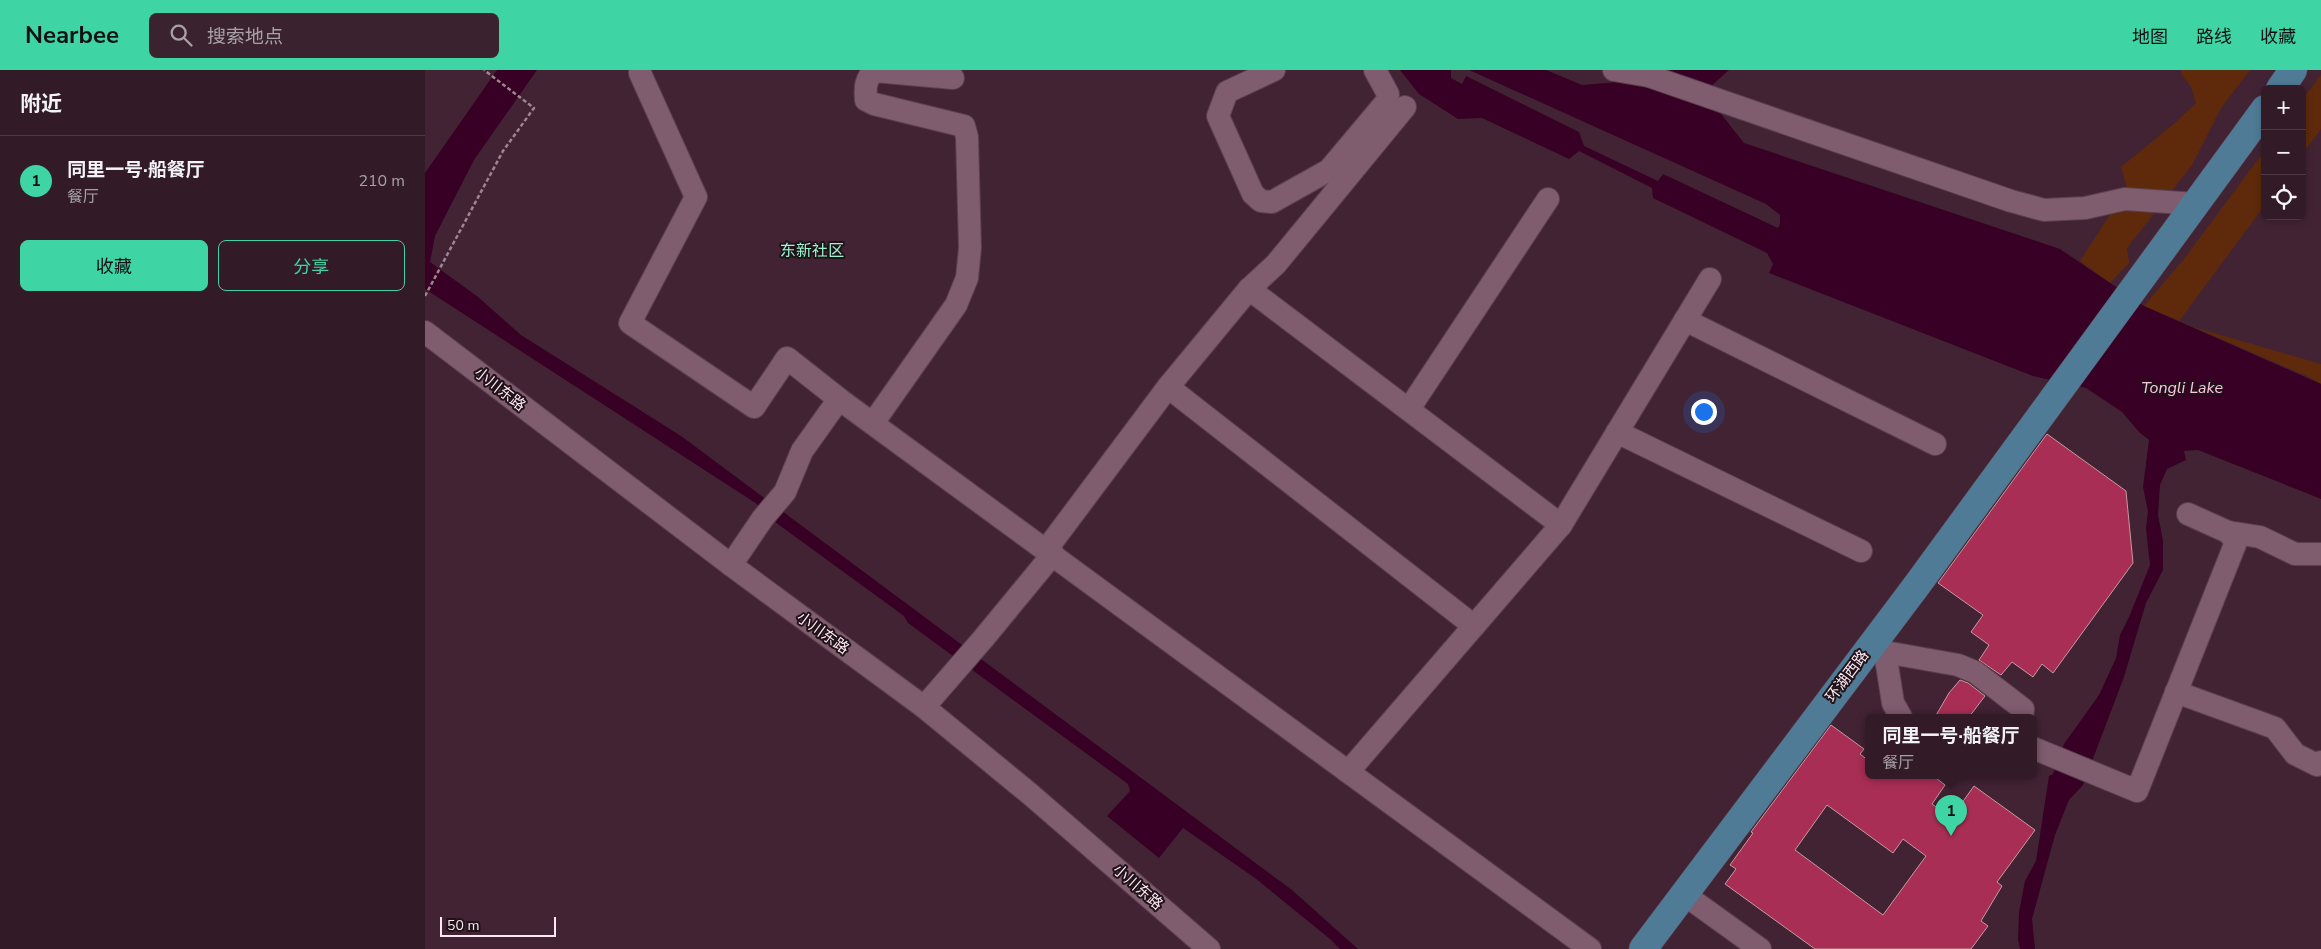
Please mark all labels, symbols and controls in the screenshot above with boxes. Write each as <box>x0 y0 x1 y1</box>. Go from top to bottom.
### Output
search box <box>149 13 499 58</box>
text: Nearbee <box>25 19 119 51</box>
icon: search <box>167 21 195 49</box>
text: 搜索地点 <box>207 24 283 50</box>
text: 地图 <box>2132 25 2168 49</box>
text: 路线 <box>2196 25 2232 49</box>
text: 收藏 <box>2260 25 2296 49</box>
map controls <box>2261 85 2306 220</box>
button: + <box>2261 85 2306 130</box>
text: 附近 <box>20 90 62 118</box>
button: − <box>2261 130 2306 175</box>
text: 同里一号·船餐厅 <box>67 157 205 183</box>
text: 1 <box>31 170 41 192</box>
text: 210 m <box>358 170 405 192</box>
button: locate <box>2261 175 2306 220</box>
text: 餐厅 <box>67 186 99 208</box>
button: 收藏 <box>20 240 208 291</box>
button: 分享 <box>218 240 405 291</box>
district label: 东新社区 <box>780 240 844 262</box>
street label: 小川东路 <box>470 363 530 415</box>
water label: Tongli Lake <box>2141 377 2223 399</box>
your location <box>1691 399 1717 425</box>
street label: 小川东路 <box>793 607 853 659</box>
street label: 环湖西路 <box>1821 646 1873 706</box>
popup <box>1865 714 2037 779</box>
text: 同里一号·船餐厅 <box>1882 723 2020 749</box>
text: 餐厅 <box>1882 752 1914 774</box>
pin: 1 <box>1935 795 1967 836</box>
street label: 小川东路 <box>1109 860 1167 914</box>
scale bar <box>440 914 556 937</box>
text: 50 m <box>447 916 479 935</box>

